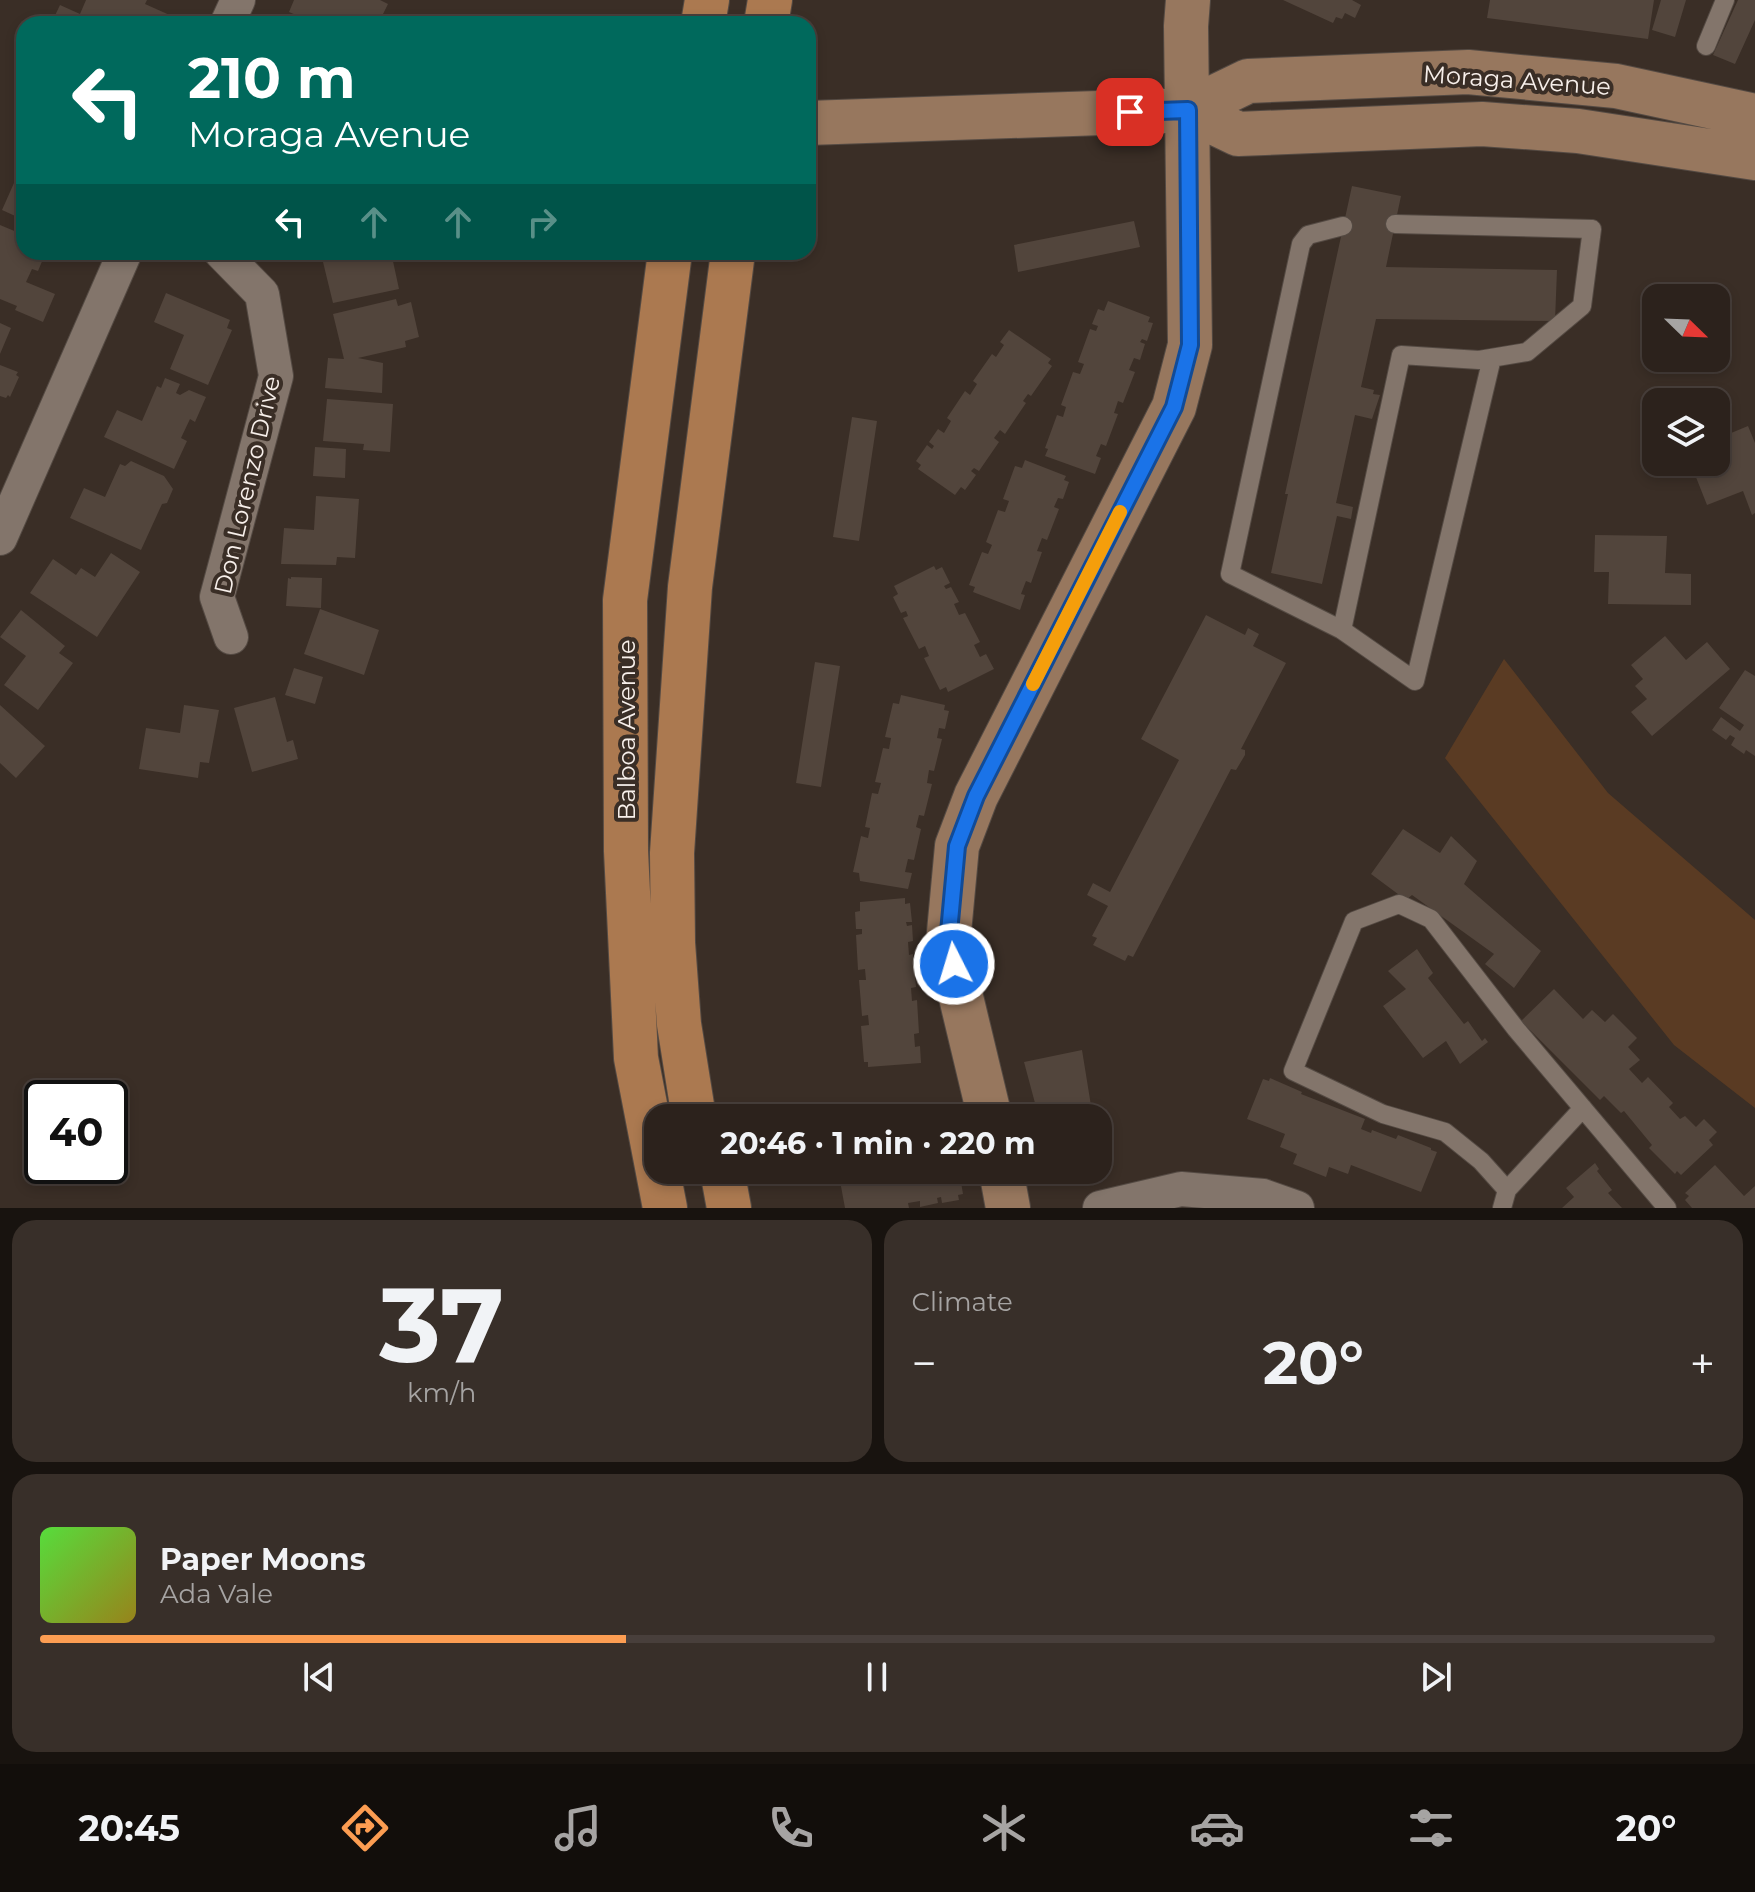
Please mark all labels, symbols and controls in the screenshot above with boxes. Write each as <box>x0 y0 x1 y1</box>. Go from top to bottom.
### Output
text: 210 m <box>188 44 356 112</box>
icon: left <box>56 48 160 152</box>
street label: Moraga Avenue <box>1422 59 1612 101</box>
pin <box>1096 78 1164 146</box>
icon: arrive <box>1108 90 1152 134</box>
text: Moraga Avenue <box>188 112 470 156</box>
icon: left <box>268 200 312 244</box>
icon: ahead <box>352 200 396 244</box>
icon: ahead <box>436 200 480 244</box>
icon: right <box>520 200 564 244</box>
north arrow <box>1642 284 1730 372</box>
map controls <box>1642 284 1730 476</box>
street label: Don Lorenzo Drive <box>208 373 286 597</box>
button: layers <box>1642 388 1730 476</box>
street label: Balboa Avenue <box>612 640 641 820</box>
position arrow <box>912 922 996 1006</box>
speed limit sign: 40 <box>24 1080 128 1184</box>
text: 20:46 · 1 min · 220 m <box>721 1125 1036 1162</box>
text: 37 <box>379 1261 504 1388</box>
text: Climate <box>912 1286 1013 1318</box>
text: 20° <box>1263 1326 1364 1399</box>
text: − <box>912 1336 937 1390</box>
text: + <box>1690 1336 1715 1390</box>
text: km/h <box>407 1377 476 1409</box>
text: Paper Moons <box>160 1541 366 1578</box>
text: Ada Vale <box>160 1578 273 1610</box>
icon: previous <box>297 1655 341 1699</box>
icon: pause <box>855 1655 899 1699</box>
icon: next <box>1414 1655 1458 1699</box>
icon: directions <box>337 1800 393 1856</box>
icon: music <box>550 1800 606 1856</box>
icon: phone <box>763 1800 819 1856</box>
icon: climate <box>976 1800 1032 1856</box>
icon: car <box>1189 1800 1245 1856</box>
icon: filters <box>1403 1800 1459 1856</box>
text: 20:45 <box>79 1806 180 1850</box>
text: 20° <box>1616 1806 1676 1850</box>

